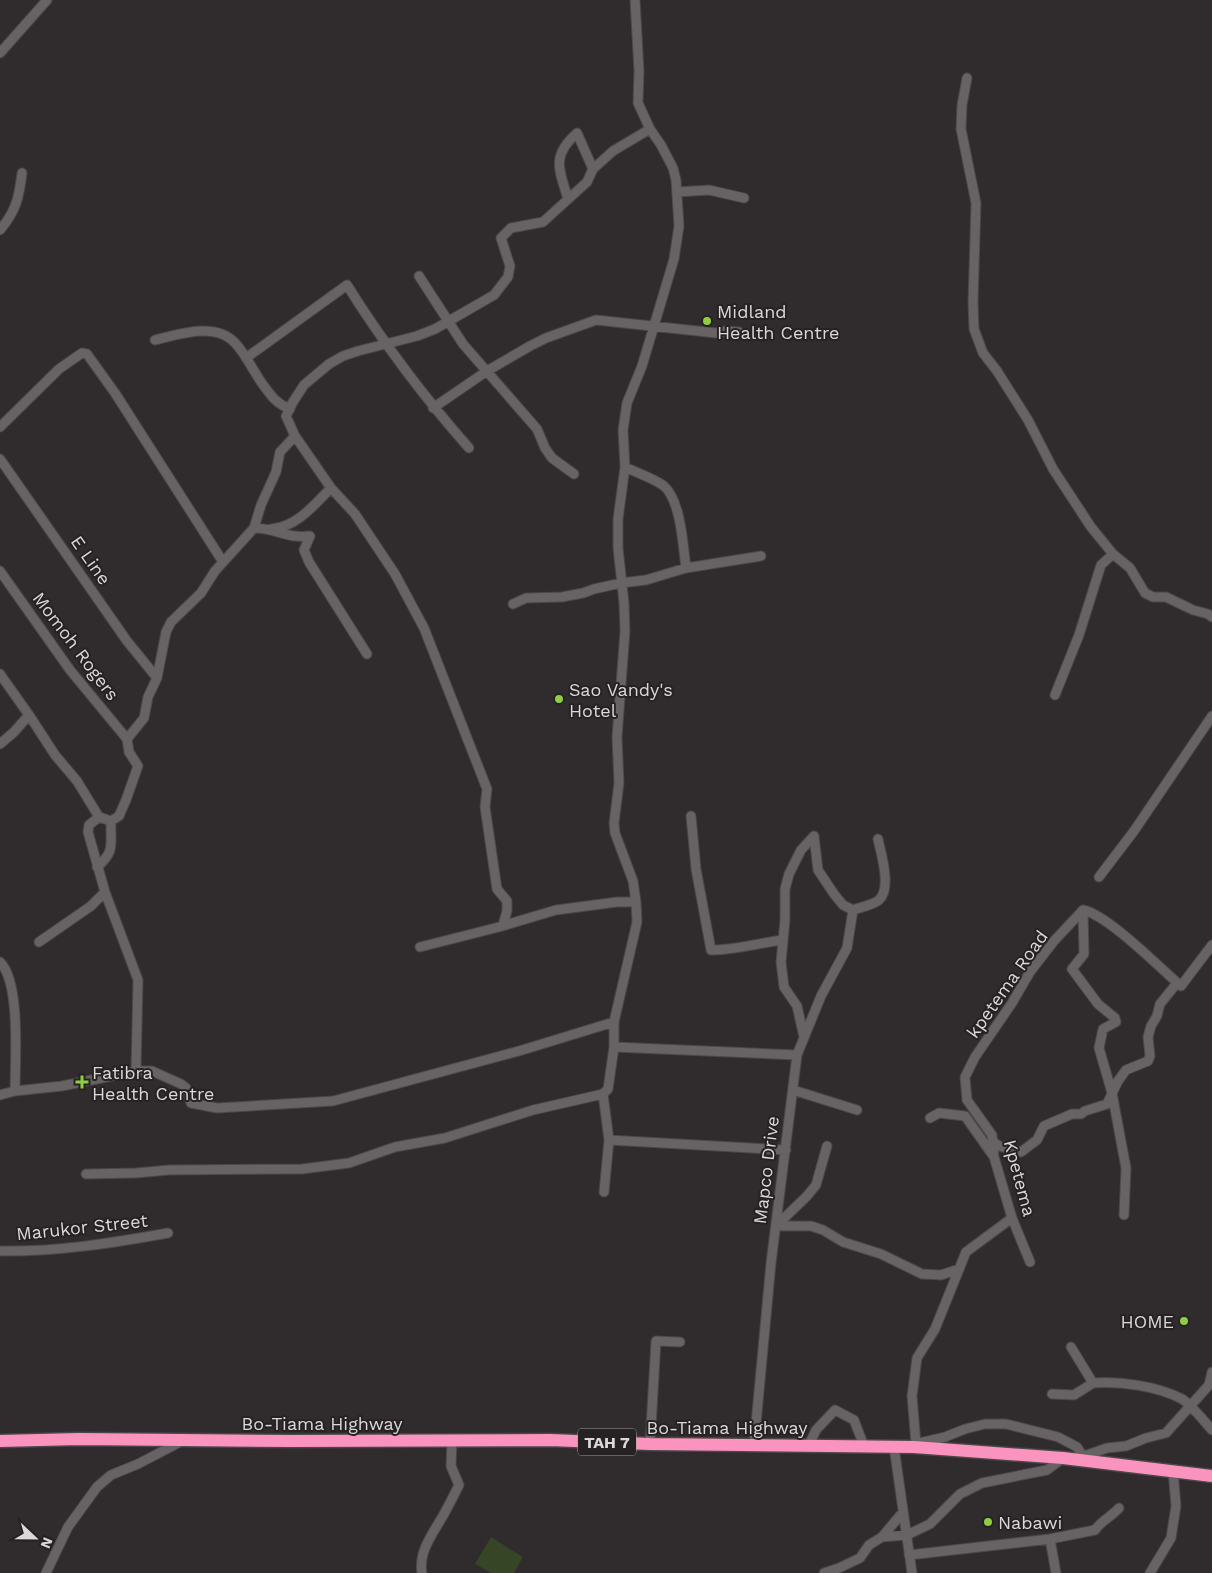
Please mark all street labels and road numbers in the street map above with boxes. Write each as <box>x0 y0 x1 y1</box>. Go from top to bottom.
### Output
street label: E Line <box>67 532 115 588</box>
street label: Momoh Rogers <box>28 588 124 704</box>
street label: kpetema Road <box>962 926 1052 1042</box>
street label: Mapco Drive <box>749 1115 783 1225</box>
street label: Kpetema <box>1000 1137 1040 1219</box>
street label: Marukor Street <box>15 1210 149 1244</box>
street label: Bo-Tiama Highway <box>241 1413 403 1434</box>
street label: Bo-Tiama Highway <box>646 1417 808 1438</box>
road number: TAH 7 <box>578 1428 636 1455</box>

